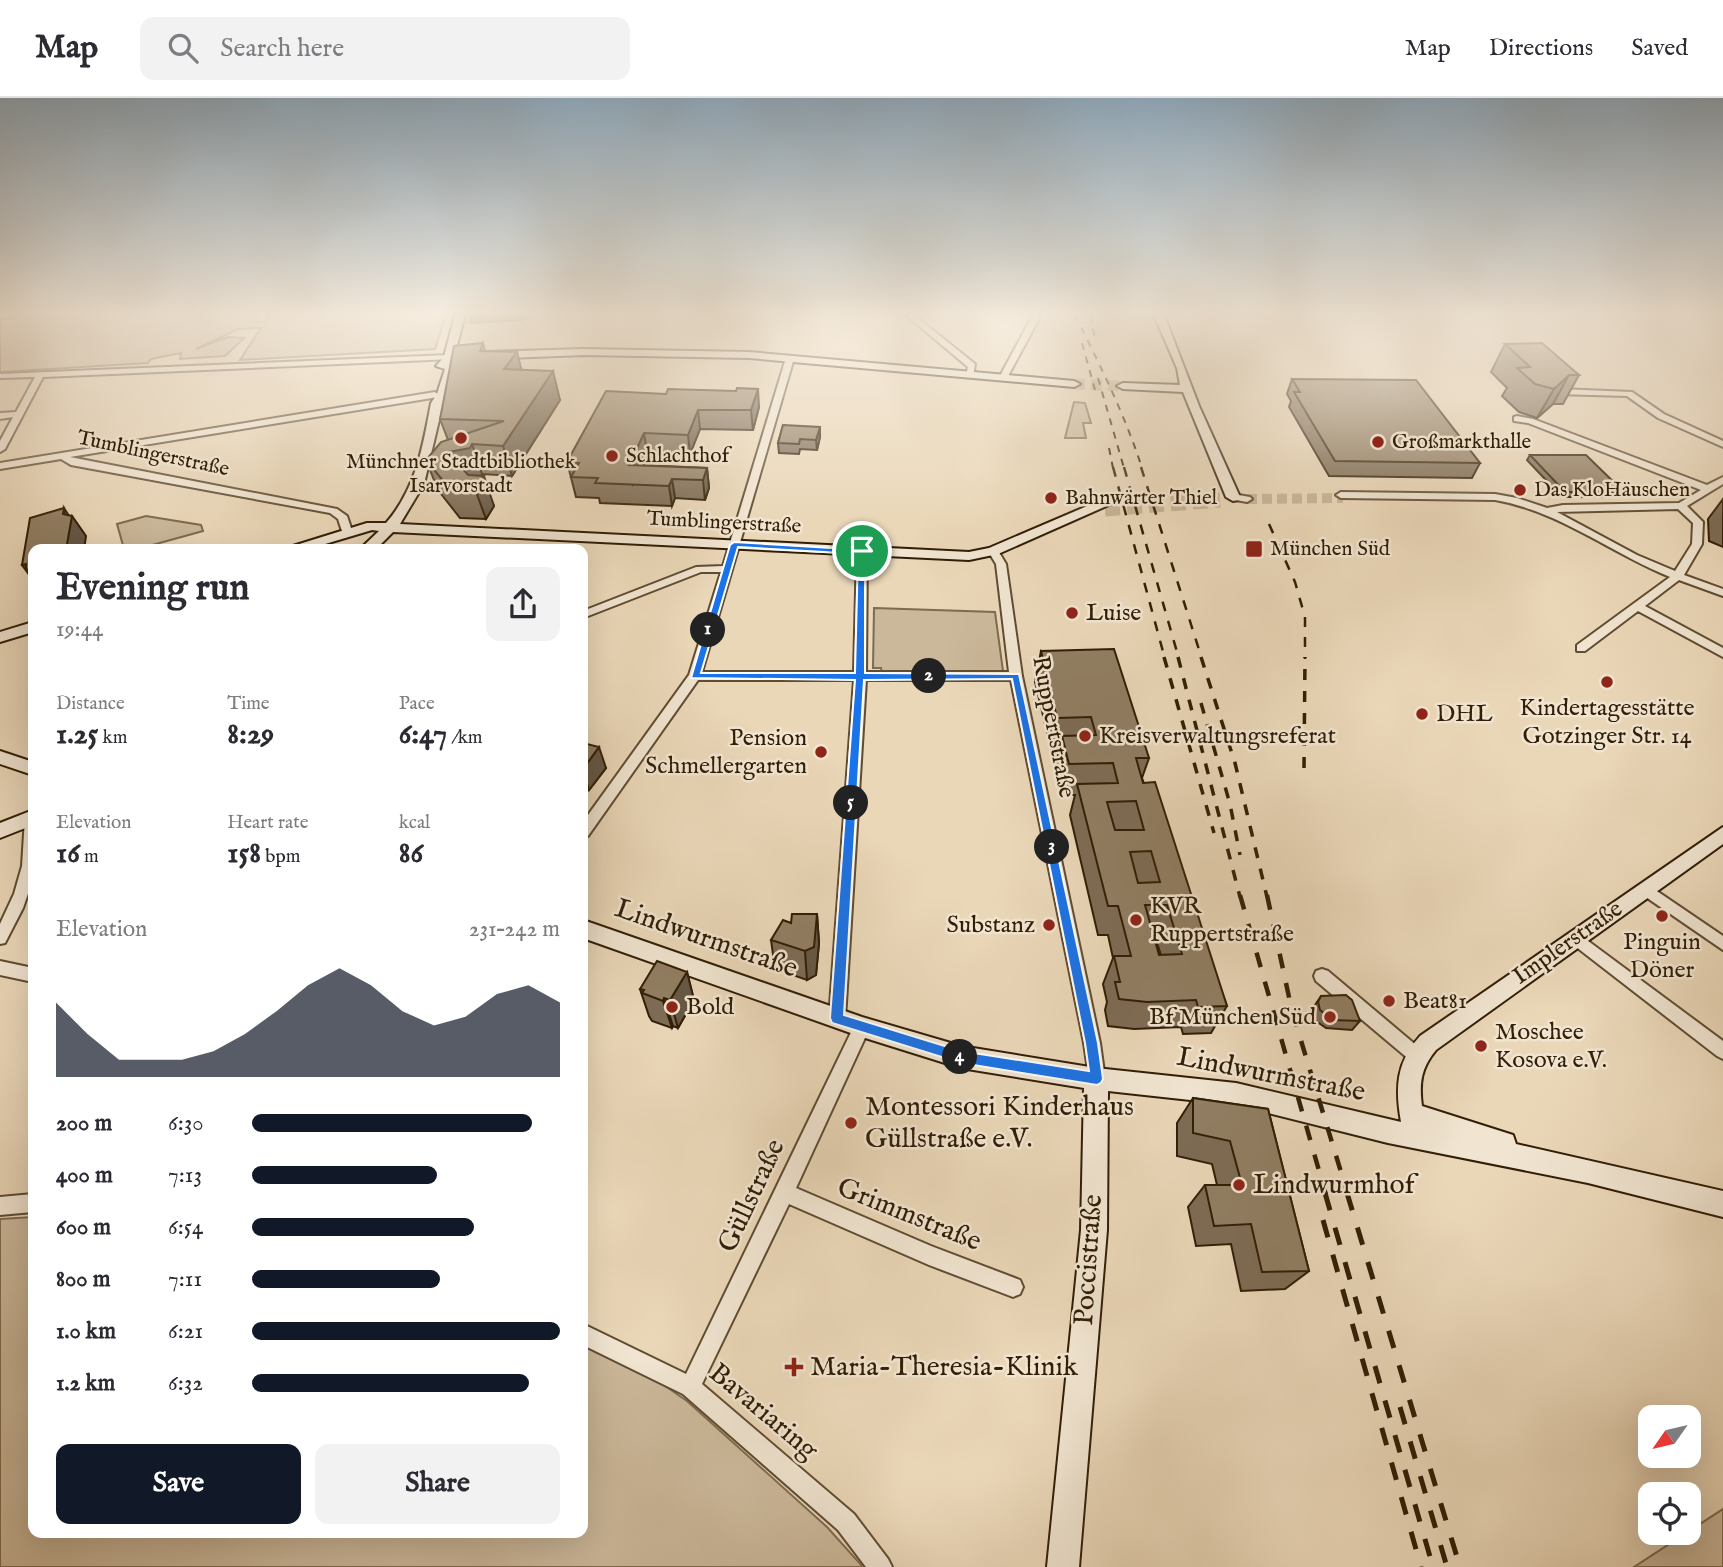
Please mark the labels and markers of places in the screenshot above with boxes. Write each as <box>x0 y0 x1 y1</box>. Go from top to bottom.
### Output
place label: Großmarkthalle <box>1392 429 1532 456</box>
marker: Münchner Stadtbibliothek Isarvorstadt <box>453 430 469 446</box>
marker: Großmarkthalle <box>1370 434 1386 450</box>
place label: Schlachthof <box>626 443 732 470</box>
marker: Schlachthof <box>604 448 620 464</box>
place label: Münchner Stadtbibliothek Isarvorstadt <box>346 449 577 500</box>
place label: Das KloHäuschen <box>1534 477 1690 504</box>
marker: Das KloHäuschen <box>1512 482 1528 498</box>
place label: Bahnwärter Thiel <box>1065 485 1218 512</box>
marker: Bahnwärter Thiel <box>1043 490 1059 506</box>
pin <box>832 521 892 581</box>
place label: München Süd <box>1270 536 1391 563</box>
marker: München Süd <box>1244 539 1264 559</box>
place label: Luise <box>1086 598 1141 629</box>
marker: Luise <box>1064 605 1080 621</box>
pin: 1 <box>690 612 726 648</box>
pin: 2 <box>912 658 946 694</box>
marker: Kindertagesstätte Gotzinger Str. 14 <box>1599 674 1615 690</box>
place label: Kindertagesstätte Gotzinger Str. 14 <box>1520 693 1694 752</box>
place label: DHL <box>1436 699 1494 730</box>
marker: DHL <box>1414 706 1430 722</box>
place label: Kreisverwaltungsreferat <box>1099 721 1336 752</box>
place label: Pension Schmellergarten <box>645 723 807 782</box>
marker: Kreisverwaltungsreferat <box>1077 728 1093 744</box>
marker: Pension Schmellergarten <box>813 744 829 760</box>
pin: 5 <box>834 786 868 820</box>
pin: 3 <box>1034 830 1070 864</box>
place label: KVR Ruppertstraße <box>1150 891 1294 950</box>
marker: Pinguin Döner <box>1654 908 1670 924</box>
place label: Substanz <box>946 910 1035 941</box>
marker: KVR Ruppertstraße <box>1128 912 1144 928</box>
marker: Substanz <box>1041 917 1057 933</box>
place label: Pinguin Döner <box>1623 927 1701 986</box>
place label: Beat81 <box>1403 986 1467 1017</box>
place label: Bold <box>686 992 734 1023</box>
marker: Beat81 <box>1381 993 1397 1009</box>
marker: Bold <box>664 999 680 1015</box>
place label: Bf München Süd <box>1149 1002 1316 1033</box>
marker: Bf München Süd <box>1322 1009 1338 1025</box>
place label: Moschee Kosova e.V. <box>1495 1017 1607 1076</box>
marker: Moschee Kosova e.V. <box>1473 1038 1489 1054</box>
pin: 4 <box>942 1040 978 1074</box>
place label: Montessori Kinderhaus Güllstraße e.V. <box>865 1090 1134 1157</box>
marker: Montessori Kinderhaus Güllstraße e.V. <box>843 1115 859 1131</box>
place label: Lindwurmhof <box>1253 1168 1420 1203</box>
marker: Lindwurmhof <box>1231 1177 1247 1193</box>
place label: Maria-Theresia-Klinik <box>810 1350 1079 1385</box>
marker: Maria-Theresia-Klinik <box>784 1357 804 1377</box>

